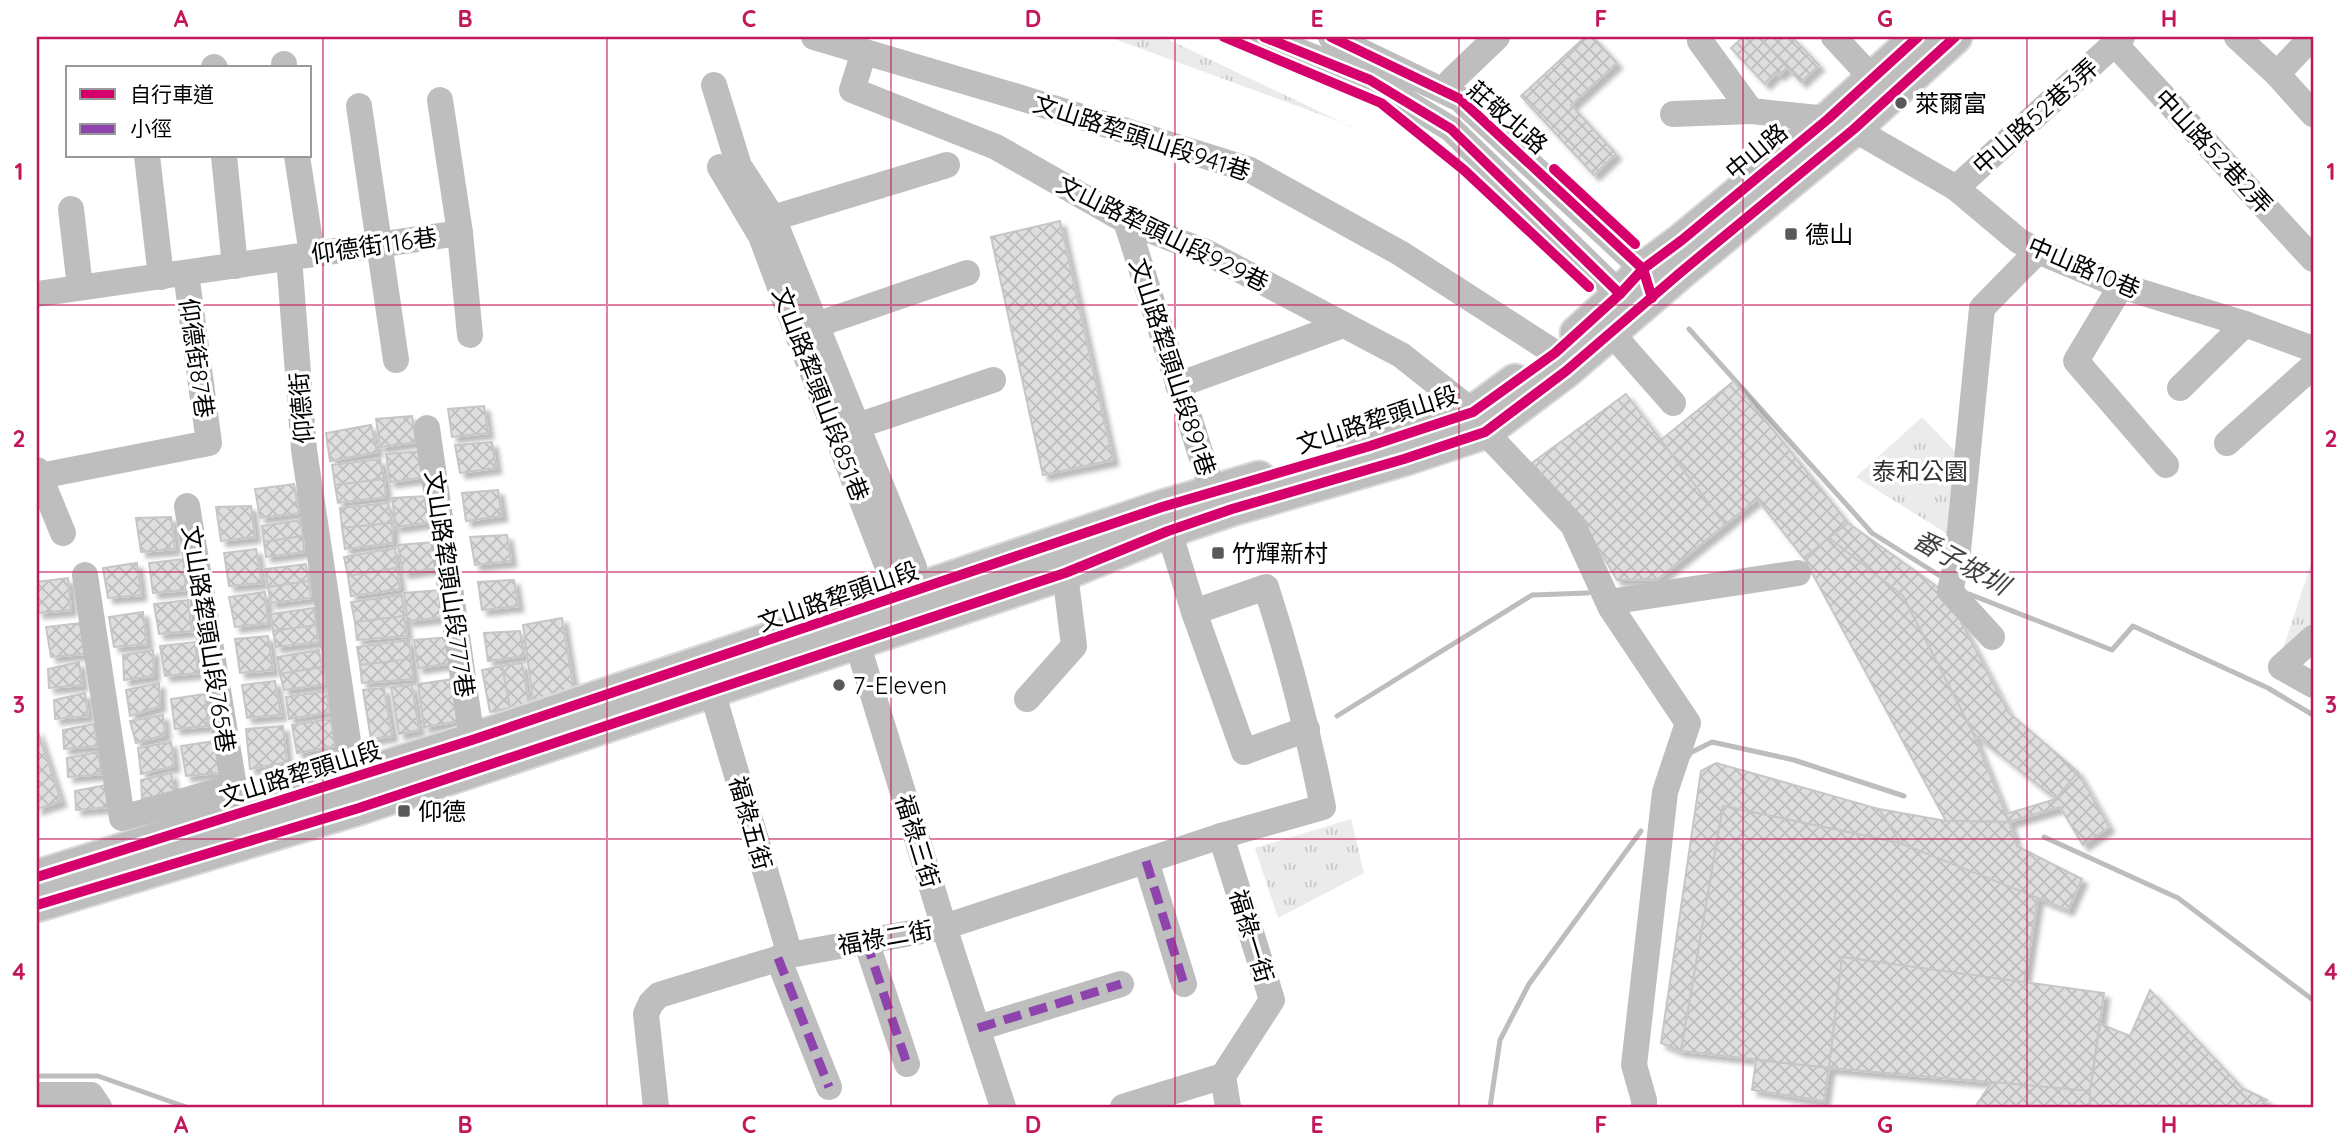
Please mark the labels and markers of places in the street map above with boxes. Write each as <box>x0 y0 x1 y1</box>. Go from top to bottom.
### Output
place label: 萊爾富 <box>1915 88 1987 118</box>
marker: 萊爾富 <box>1893 95 1909 111</box>
place label: 德山 <box>1805 219 1853 249</box>
marker: 德山 <box>1783 226 1799 242</box>
place label: 竹輝新村 <box>1232 538 1328 568</box>
marker: 竹輝新村 <box>1210 545 1226 561</box>
place label: 7-Eleven <box>853 670 947 700</box>
marker: 7-Eleven <box>831 677 847 693</box>
place label: 仰德 <box>418 796 466 826</box>
marker: 仰德 <box>396 803 412 819</box>

